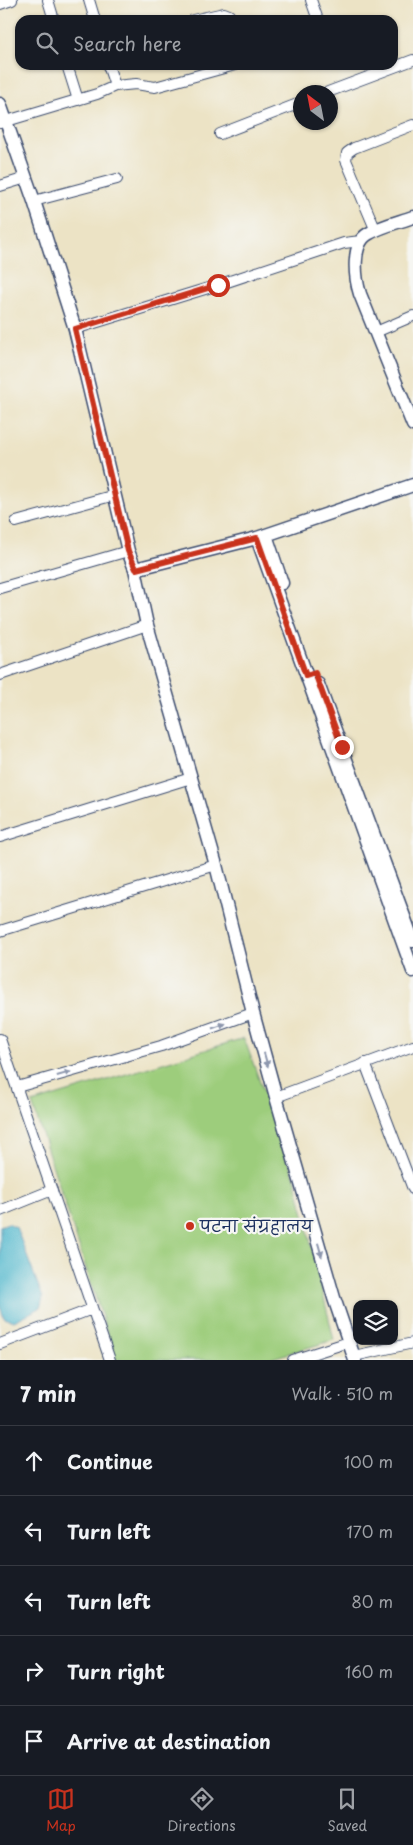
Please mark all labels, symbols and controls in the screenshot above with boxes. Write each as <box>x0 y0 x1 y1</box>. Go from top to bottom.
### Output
search box <box>15 15 398 70</box>
icon: search <box>33 29 61 57</box>
text: Search here <box>73 29 182 57</box>
north arrow <box>293 85 338 130</box>
route start <box>207 274 230 297</box>
route end <box>331 736 354 759</box>
one-way arrow <box>212 1022 227 1030</box>
one-way arrow <box>262 1052 270 1067</box>
one-way arrow <box>57 1069 72 1077</box>
place label: पटना संग्रहालय <box>199 1213 314 1237</box>
marker: पटना संग्रहालय <box>184 1220 196 1232</box>
one-way arrow <box>317 1242 325 1257</box>
map controls <box>353 1300 398 1345</box>
button: layers <box>353 1300 398 1345</box>
text: 7 min <box>20 1377 76 1409</box>
text: Walk · 510 m <box>291 1381 393 1405</box>
icon: ahead <box>20 1447 48 1475</box>
text: Continue <box>67 1447 153 1475</box>
text: 100 m <box>344 1449 393 1473</box>
icon: left <box>20 1517 48 1545</box>
text: Turn left <box>67 1517 151 1545</box>
text: 170 m <box>347 1519 393 1543</box>
icon: left <box>20 1587 48 1615</box>
text: Turn left <box>67 1587 151 1615</box>
text: 80 m <box>351 1589 393 1613</box>
icon: right <box>20 1657 48 1685</box>
text: Turn right <box>67 1657 165 1685</box>
text: 160 m <box>345 1659 393 1683</box>
icon: arrive <box>20 1727 48 1755</box>
text: Arrive at destination <box>67 1727 271 1755</box>
tab: Map <box>46 1785 76 1836</box>
tab: Directions <box>168 1785 236 1836</box>
tab: Saved <box>327 1785 367 1836</box>

